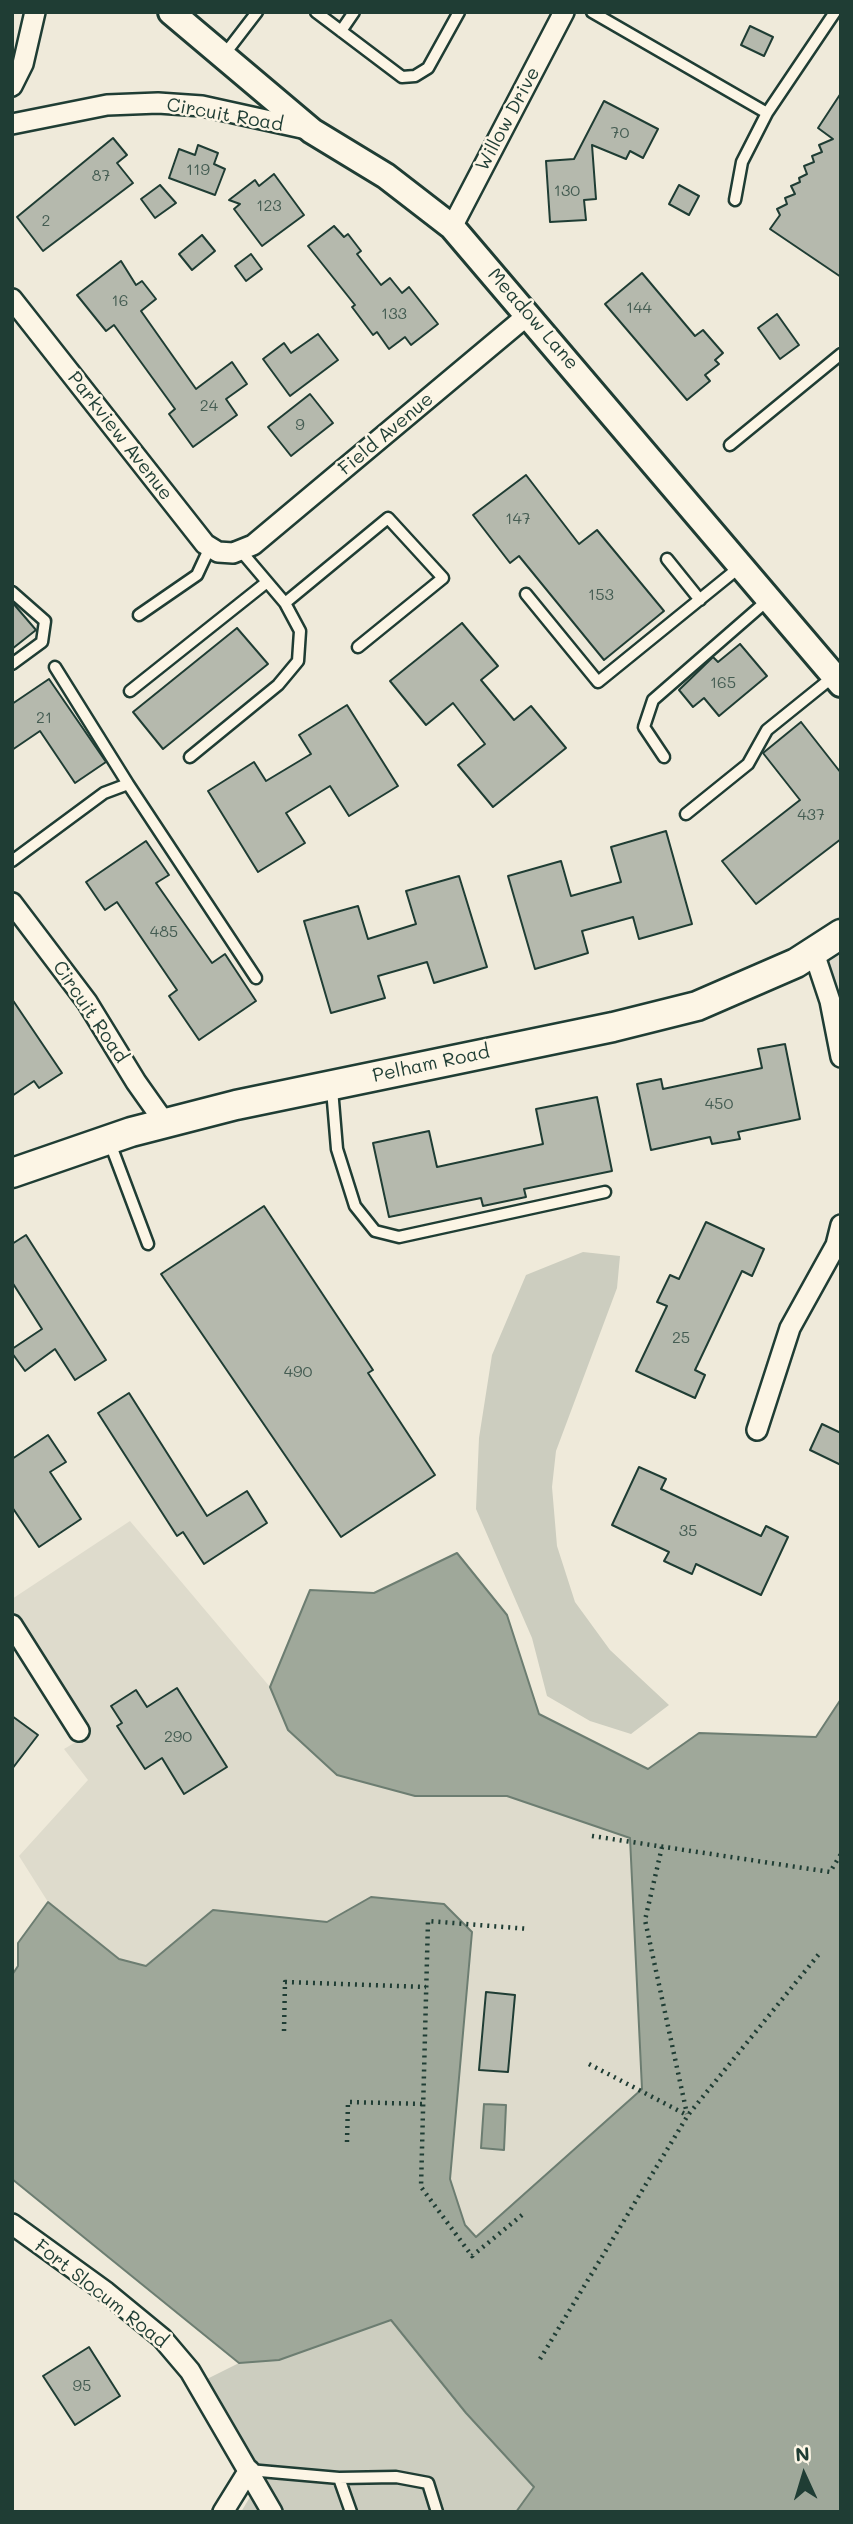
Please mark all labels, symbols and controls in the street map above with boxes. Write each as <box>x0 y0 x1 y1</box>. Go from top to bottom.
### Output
street label: Willow Drive <box>471 63 545 175</box>
street label: Circuit Road <box>165 94 285 136</box>
house number: 70 <box>611 123 629 143</box>
house number: 119 <box>186 160 210 180</box>
house number: 87 <box>92 166 110 186</box>
house number: 130 <box>554 181 580 201</box>
house number: 123 <box>256 196 282 216</box>
house number: 2 <box>42 211 50 231</box>
street label: Meadow Lane <box>483 264 583 374</box>
house number: 16 <box>112 291 128 311</box>
house number: 144 <box>626 298 652 318</box>
house number: 133 <box>381 304 407 324</box>
street label: Parkview Avenue <box>63 367 177 505</box>
street label: Field Avenue <box>334 388 438 480</box>
house number: 24 <box>200 396 218 416</box>
house number: 9 <box>295 415 305 435</box>
house number: 147 <box>505 509 531 529</box>
house number: 153 <box>588 585 614 605</box>
house number: 165 <box>710 673 736 693</box>
house number: 21 <box>36 708 52 728</box>
house number: 437 <box>797 805 825 825</box>
house number: 485 <box>150 922 178 942</box>
street label: Circuit Road <box>48 957 132 1067</box>
street label: Pelham Road <box>370 1040 492 1088</box>
house number: 450 <box>705 1094 733 1114</box>
house number: 25 <box>672 1328 690 1348</box>
house number: 490 <box>284 1362 312 1382</box>
house number: 35 <box>679 1521 697 1541</box>
house number: 290 <box>164 1727 192 1747</box>
street label: Fort Slocum Road <box>30 2235 172 2353</box>
house number: 95 <box>73 2376 91 2396</box>
north arrow <box>769 2440 839 2510</box>
text: N <box>794 2441 811 2467</box>

